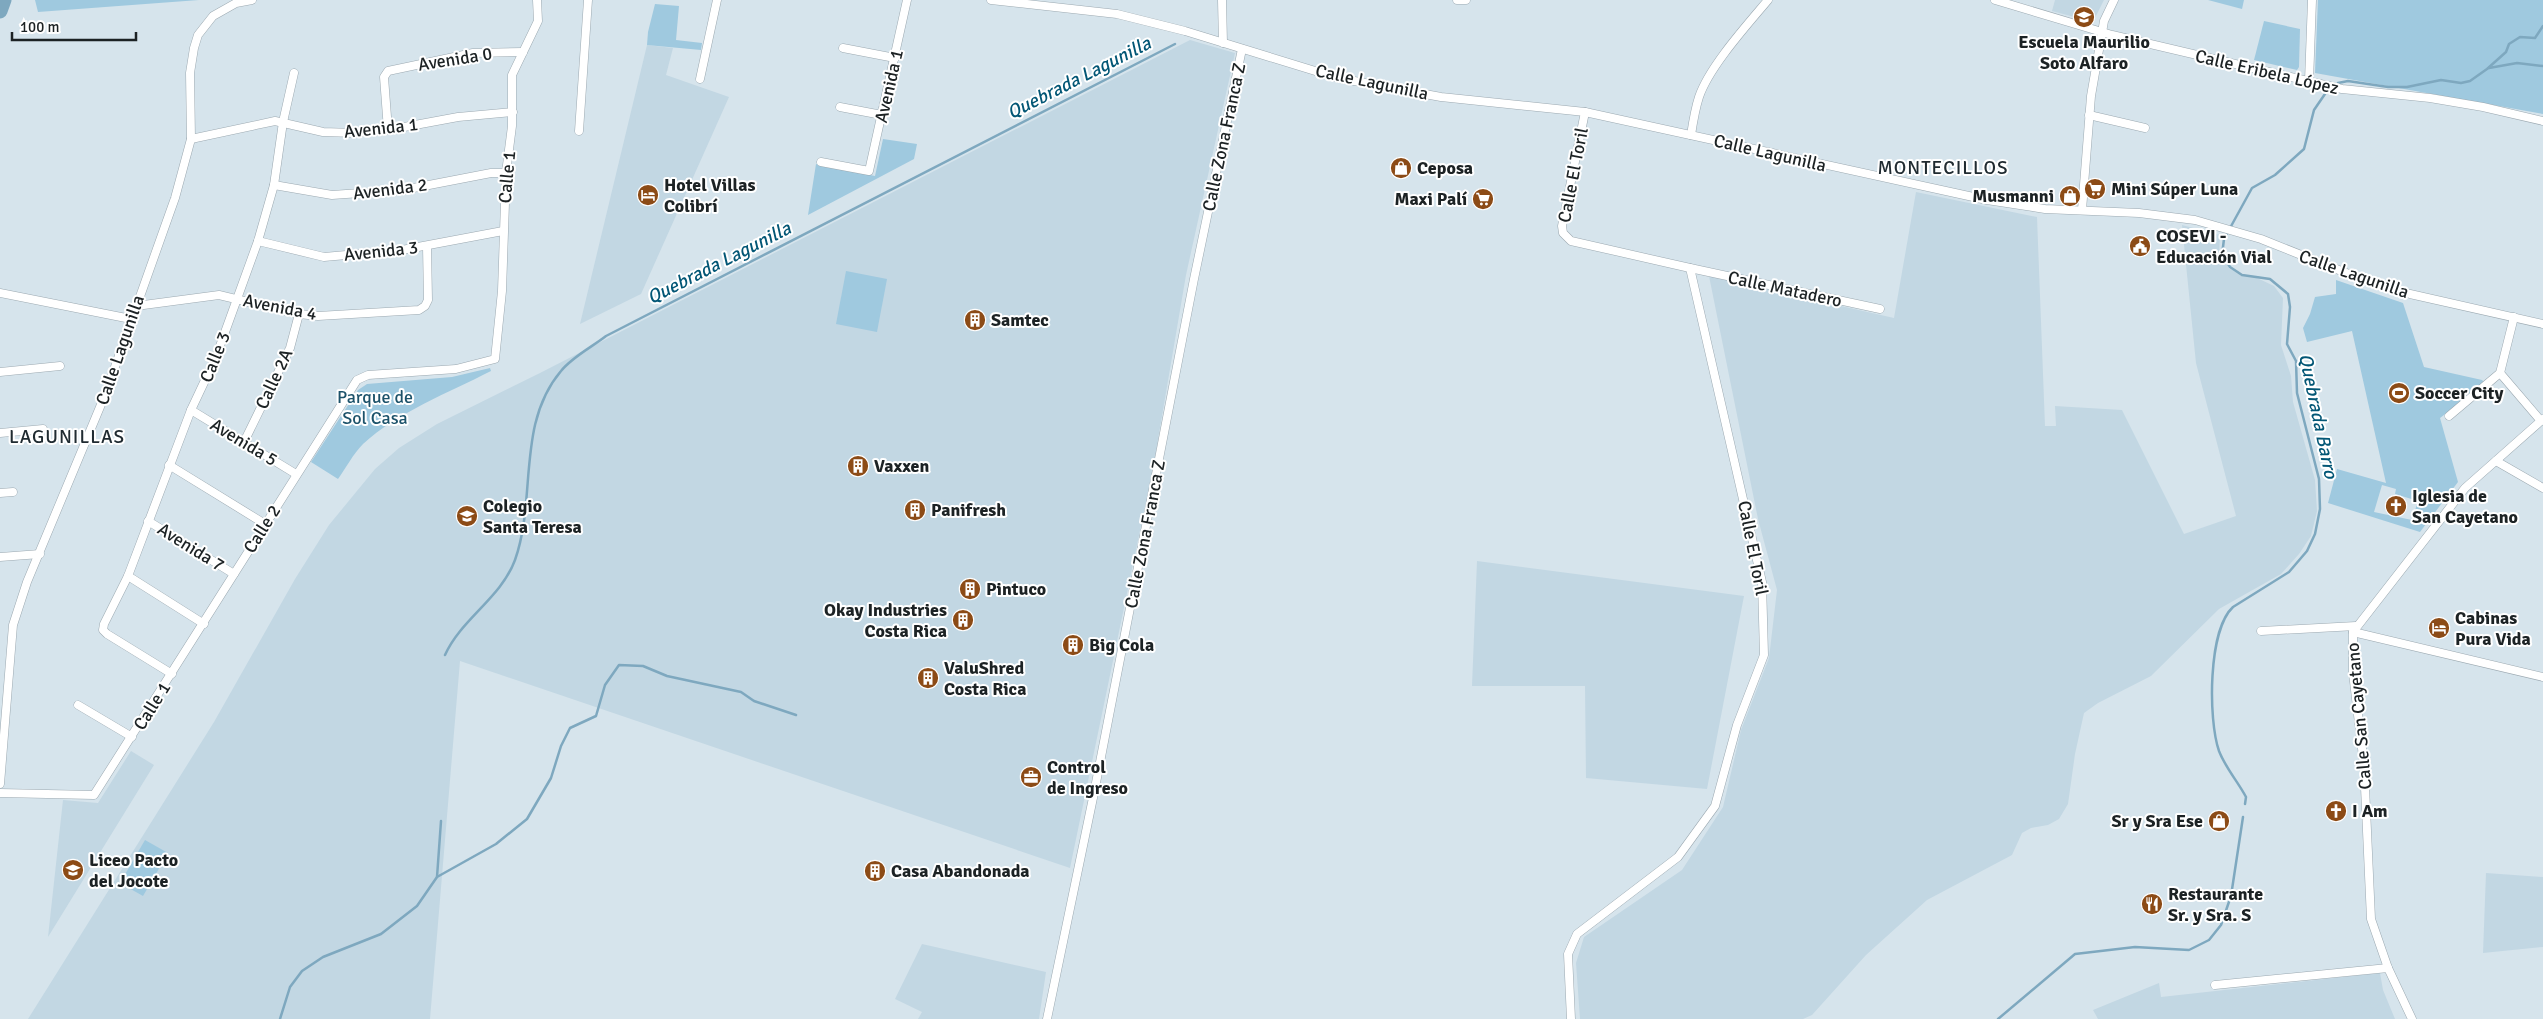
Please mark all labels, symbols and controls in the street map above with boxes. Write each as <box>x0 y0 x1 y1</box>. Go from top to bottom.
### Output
school or university icon: Escuela Maurilio Soto Alfaro <box>2072 5 2096 29</box>
scale bar <box>12 10 136 42</box>
text: 100 m <box>20 18 60 36</box>
water label: Quebrada Lagunilla <box>1003 31 1156 125</box>
place label: Escuela Maurilio Soto Alfaro <box>2018 31 2150 74</box>
street label: Avenida 0 <box>416 42 494 76</box>
street label: Calle Eribela López <box>2193 45 2341 99</box>
street label: Avenida 1 <box>870 47 908 125</box>
street label: Calle Lagunilla <box>1314 59 1430 105</box>
street label: Calle Zona Franca Z <box>1198 61 1250 213</box>
street label: Avenida 1 <box>343 113 419 143</box>
street label: Calle El Toril <box>1553 126 1593 224</box>
street label: Calle Lagunilla <box>1712 129 1828 177</box>
street label: Calle 1 <box>494 150 520 204</box>
shop icon: Ceposa <box>1389 156 1413 180</box>
district label: MONTECILLOS <box>1878 156 2008 180</box>
place label: Ceposa <box>1417 157 1473 179</box>
street label: Avenida 2 <box>352 174 428 204</box>
place label: Hotel Villas Colibrí <box>664 174 756 217</box>
supermarket icon: Mini Súper Luna <box>2083 177 2107 201</box>
place label: Mini Súper Luna <box>2111 178 2238 200</box>
hotel icon: Hotel Villas Colibrí <box>636 183 660 207</box>
shop icon: Musmanni <box>2058 184 2082 208</box>
place label: Musmanni <box>1972 185 2054 207</box>
supermarket icon: Maxi Palí <box>1471 187 1495 211</box>
place label: Maxi Palí <box>1394 188 1468 210</box>
water label: Quebrada Lagunilla <box>643 216 796 310</box>
place label: COSEVI - Educación Vial <box>2156 225 2272 268</box>
public building icon: COSEVI - Educación Vial <box>2128 234 2152 258</box>
street label: Avenida 3 <box>343 236 419 266</box>
street label: Calle Lagunilla <box>2296 245 2412 303</box>
street label: Calle Matadero <box>1726 266 1844 312</box>
street label: Avenida 4 <box>241 289 319 325</box>
street label: Calle Lagunilla <box>91 292 149 408</box>
building icon: Samtec <box>963 308 987 332</box>
place label: Samtec <box>991 309 1049 331</box>
street label: Calle 3 <box>195 328 235 386</box>
street label: Calle 2A <box>251 345 297 413</box>
water label: Quebrada Barro <box>2293 351 2343 482</box>
sports icon: Soccer City <box>2387 381 2411 405</box>
place label: Soccer City <box>2415 382 2503 404</box>
park label: Parque de Sol Casa <box>337 386 413 429</box>
street label: Avenida 5 <box>206 413 282 471</box>
district label: LAGUNILLAS <box>9 425 125 449</box>
building icon: Vaxxen <box>846 454 870 478</box>
place label: Vaxxen <box>874 455 930 477</box>
street label: Calle Zona Franca Z <box>1120 458 1170 610</box>
place label: Iglesia de San Cayetano <box>2412 485 2518 528</box>
church icon: Iglesia de San Cayetano <box>2384 494 2408 518</box>
place label: Colegio Santa Teresa <box>483 495 582 538</box>
building icon: Panifresh <box>903 498 927 522</box>
place label: Panifresh <box>931 499 1006 521</box>
street label: Calle El Toril <box>1733 499 1773 597</box>
street label: Calle 2 <box>239 501 285 557</box>
school or university icon: Colegio Santa Teresa <box>455 504 479 528</box>
street label: Avenida 7 <box>153 518 229 576</box>
building icon: Pintuco <box>958 577 982 601</box>
place label: Pintuco <box>986 578 1046 600</box>
place label: Okay Industries Costa Rica <box>824 599 947 642</box>
place label: Cabinas Pura Vida <box>2455 607 2531 650</box>
building icon: Okay Industries Costa Rica <box>951 608 975 632</box>
hotel icon: Cabinas Pura Vida <box>2427 616 2451 640</box>
building icon: Big Cola <box>1061 633 1085 657</box>
place label: Big Cola <box>1089 634 1154 656</box>
street label: Calle San Cayetano <box>2342 642 2376 790</box>
place label: ValuShred Costa Rica <box>944 657 1026 700</box>
building icon: ValuShred Costa Rica <box>916 666 940 690</box>
street label: Calle 1 <box>129 678 175 734</box>
place label: Control de Ingreso <box>1047 756 1128 799</box>
office icon: Control de Ingreso <box>1019 765 1043 789</box>
church icon: I Am <box>2324 799 2348 823</box>
place label: I Am <box>2352 800 2388 822</box>
shop icon: Sr y Sra Ese <box>2207 809 2231 833</box>
place label: Sr y Sra Ese <box>2112 810 2203 832</box>
place label: Liceo Pacto del Jocote <box>89 849 178 892</box>
school or university icon: Liceo Pacto del Jocote <box>61 858 85 882</box>
building icon: Casa Abandonada <box>863 859 887 883</box>
place label: Casa Abandonada <box>891 860 1030 882</box>
place label: Restaurante Sr. y Sra. S <box>2168 883 2263 926</box>
restaurant icon: Restaurante Sr. y Sra. S <box>2140 892 2164 916</box>

